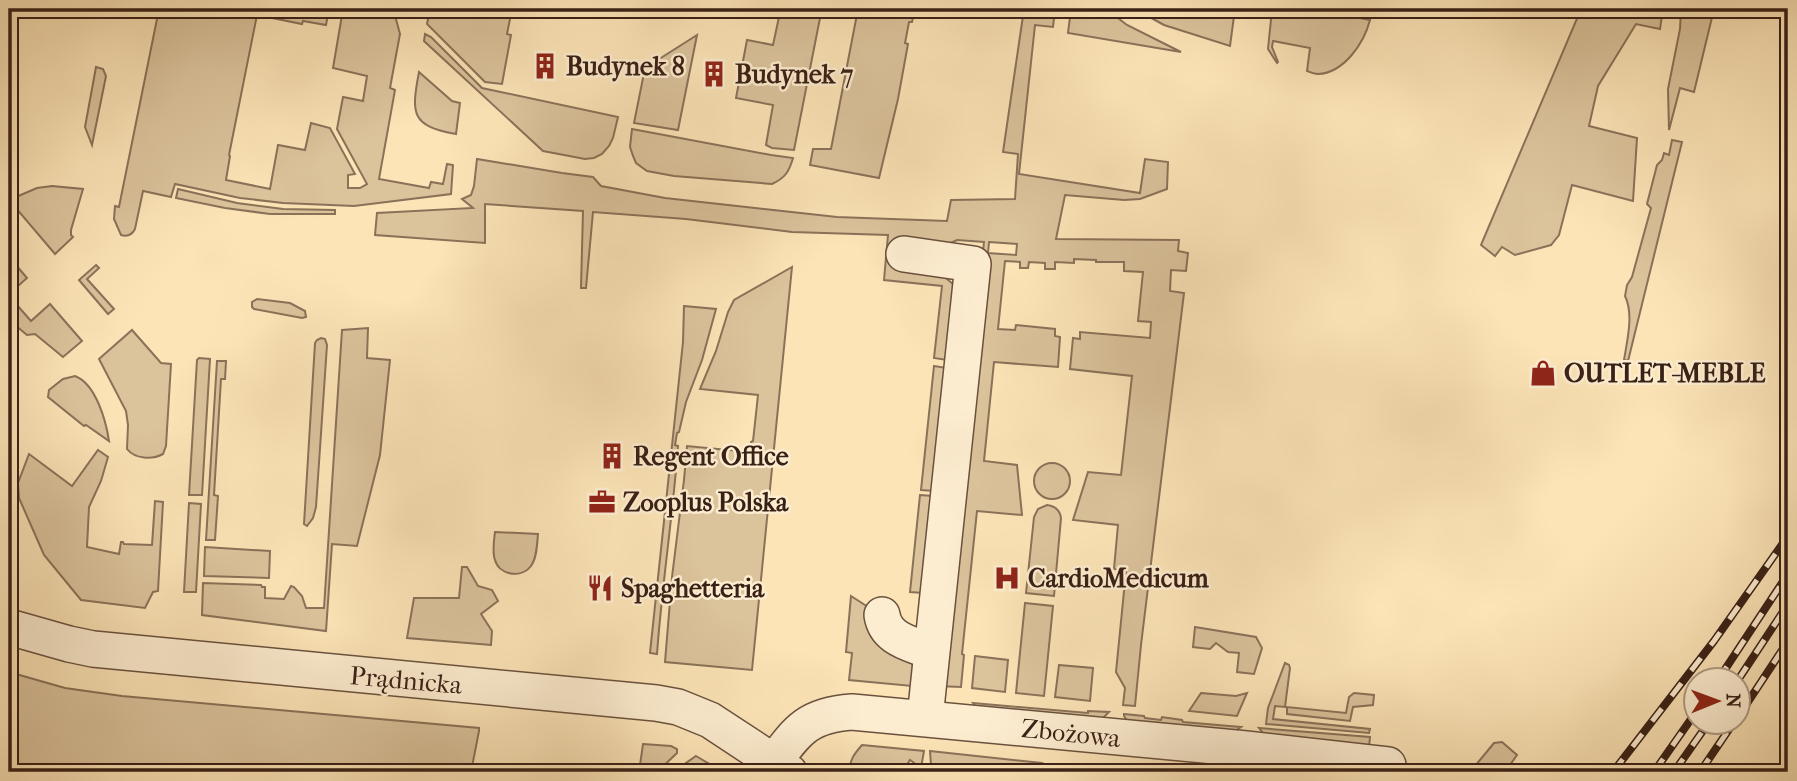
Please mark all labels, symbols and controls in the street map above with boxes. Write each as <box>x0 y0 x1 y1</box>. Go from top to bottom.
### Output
building icon: Budynek 8 <box>530 51 560 81</box>
place label: Budynek 8 <box>566 51 685 82</box>
building icon: Budynek 7 <box>699 59 729 89</box>
place label: Budynek 7 <box>735 59 854 90</box>
shop icon: OUTLET-MEBLE <box>1528 358 1558 388</box>
place label: OUTLET-MEBLE <box>1564 358 1766 389</box>
building icon: Regent Office <box>597 441 627 471</box>
place label: Regent Office <box>633 441 789 472</box>
office icon: Zooplus Polska <box>587 487 617 517</box>
place label: Zooplus Polska <box>623 487 789 518</box>
hospital icon: CardioMedicum <box>992 563 1022 593</box>
place label: CardioMedicum <box>1028 563 1209 594</box>
restaurant icon: Spaghetteria <box>585 573 615 603</box>
place label: Spaghetteria <box>621 573 765 604</box>
street label: Prądnicka <box>349 660 464 702</box>
north arrow <box>1682 666 1752 736</box>
text: N <box>1722 693 1744 709</box>
street label: Zbożowa <box>1020 713 1123 754</box>

